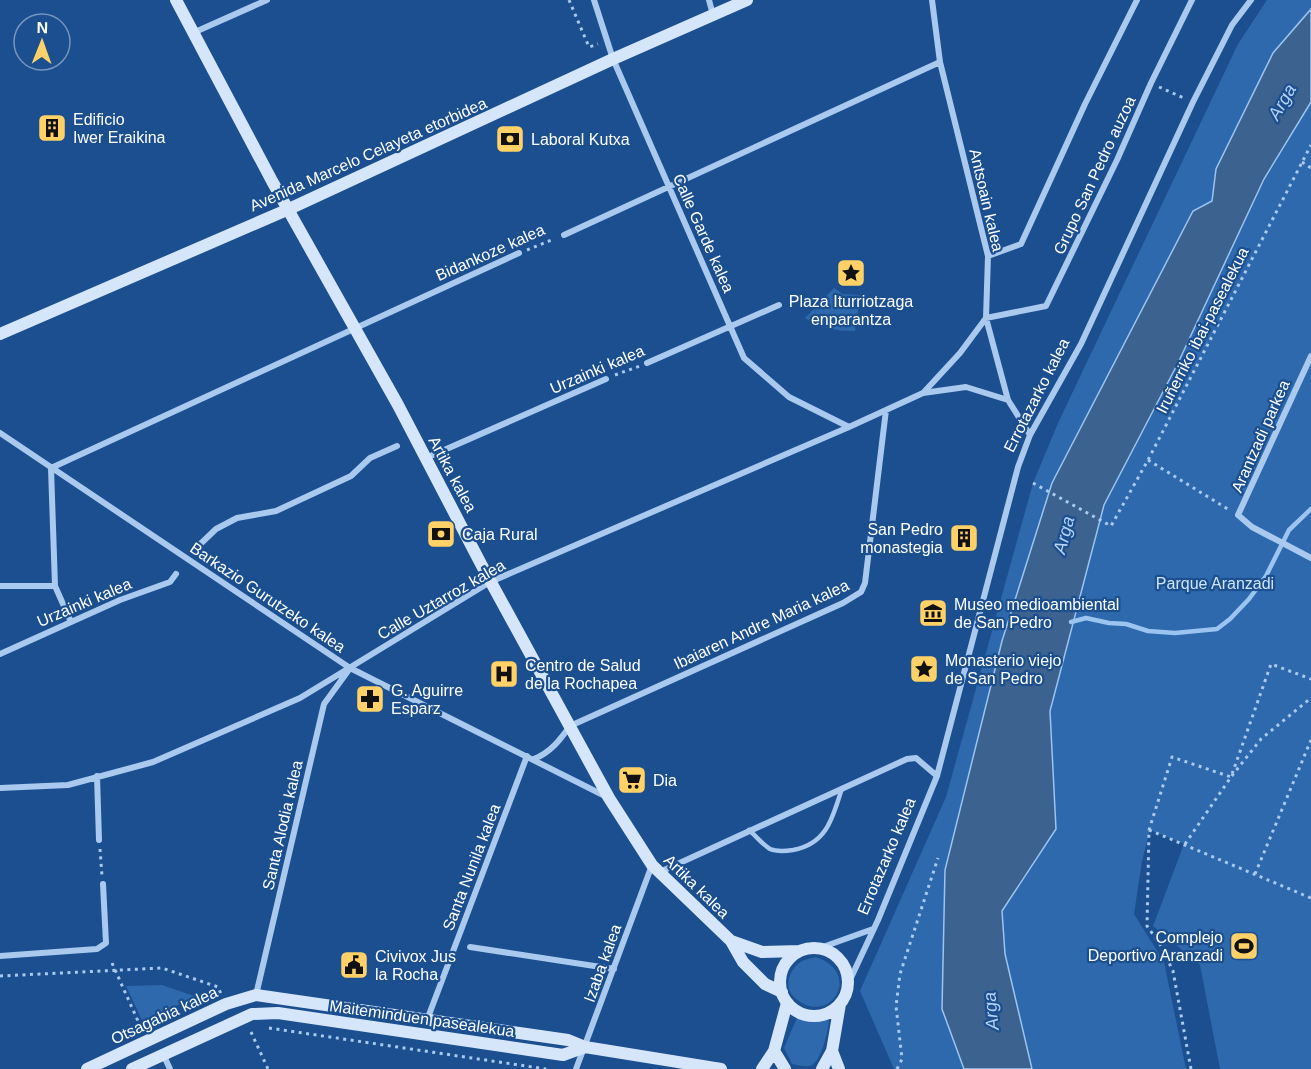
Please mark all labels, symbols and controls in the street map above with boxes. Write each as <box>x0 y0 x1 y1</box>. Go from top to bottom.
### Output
north arrow <box>12 12 72 72</box>
text: N <box>36 19 48 36</box>
water label: Arga <box>1263 81 1300 124</box>
street label: Grupo San Pedro auzoa <box>1050 93 1139 257</box>
street label: Avenida Marcelo Celayeta etorbidea <box>247 94 489 215</box>
place label: Edificio Iwer Eraikina <box>73 111 166 146</box>
building icon: Edificio Iwer Eraikina <box>36 112 68 144</box>
bank icon: Laboral Kutxa <box>494 123 526 155</box>
place label: Laboral Kutxa <box>531 131 630 148</box>
street label: Antsoain kalea <box>966 147 1007 253</box>
street label: Calle Garde kalea <box>670 171 737 295</box>
street label: Bidankoze kalea <box>433 221 547 284</box>
street label: Iruñerriko ibai-pasealekua <box>1153 244 1252 416</box>
place icon: Plaza Iturriotzaga enparantza <box>835 257 867 289</box>
place label: Plaza Iturriotzaga enparantza <box>789 293 913 328</box>
street label: Errotazarko kalea <box>1000 335 1073 455</box>
street label: Urzainki kalea <box>548 342 647 397</box>
street label: Arantzadi parkea <box>1228 377 1293 495</box>
street label: Artika kalea <box>425 433 480 515</box>
water label: Arga <box>1049 514 1079 557</box>
bank icon: Caja Rural <box>425 518 457 550</box>
place label: San Pedro monastegia <box>860 521 943 556</box>
building icon: San Pedro monastegia <box>948 522 980 554</box>
place label: Caja Rural <box>462 526 538 543</box>
street label: Barkazio Gurutzeko kalea <box>187 539 348 656</box>
street label: Calle Uztarroz kalea <box>375 556 508 643</box>
street label: Urzainki kalea <box>35 575 134 630</box>
park label: Parque Aranzadi <box>1156 575 1274 592</box>
street label: Ibaiaren Andre Maria kalea <box>671 576 852 673</box>
place label: Museo medioambiental de San Pedro <box>954 596 1119 631</box>
museum icon: Museo medioambiental de San Pedro <box>917 597 949 629</box>
place label: Monasterio viejo de San Pedro <box>945 652 1062 687</box>
place icon: Monasterio viejo de San Pedro <box>908 653 940 685</box>
place label: Centro de Salud de la Rochapea <box>525 657 641 692</box>
hospital icon: Centro de Salud de la Rochapea <box>488 658 520 690</box>
place label: G. Aguirre Esparz <box>391 682 463 717</box>
pharmacy icon: G. Aguirre Esparz <box>354 683 386 715</box>
street label: Santa Alodia kalea <box>259 759 306 892</box>
supermarket icon: Dia <box>616 764 648 796</box>
place label: Dia <box>653 772 677 789</box>
street label: Errotazarko kalea <box>854 795 919 917</box>
street label: Santa Nunila kalea <box>439 801 504 933</box>
street label: Artika kalea <box>661 851 733 922</box>
street label: Izaba kalea <box>580 922 624 1005</box>
place label: Complejo Deportivo Aranzadi <box>1088 929 1223 964</box>
sports icon: Complejo Deportivo Aranzadi <box>1228 930 1260 962</box>
place label: Civivox Jus la Rocha <box>375 948 456 983</box>
public building icon: Civivox Jus la Rocha <box>338 949 370 981</box>
street label: Otsagabia kalea <box>108 983 220 1048</box>
water label: Arga <box>979 991 1003 1032</box>
street label: Maiteminduen pasealekua <box>328 997 516 1040</box>

